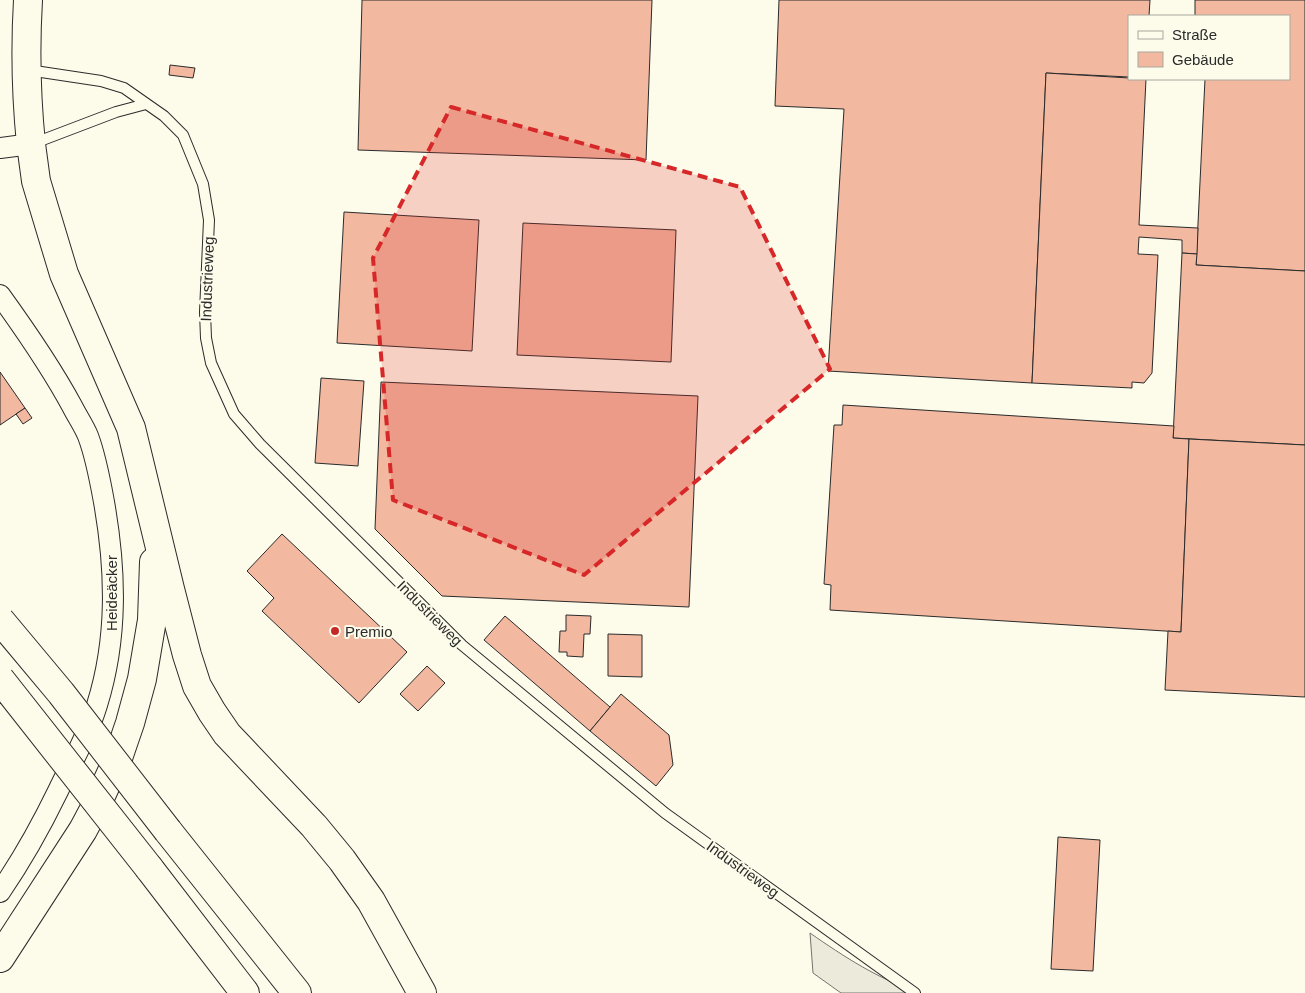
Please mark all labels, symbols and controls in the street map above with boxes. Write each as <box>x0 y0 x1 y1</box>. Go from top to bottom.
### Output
legend <box>1128 15 1290 80</box>
text: Straße <box>1172 26 1217 43</box>
text: Gebäude <box>1172 51 1234 68</box>
street label: Industrieweg <box>197 236 217 322</box>
street label: Heideäcker <box>103 555 120 631</box>
street label: Industrieweg <box>394 577 466 649</box>
place label: Premio <box>345 623 393 640</box>
marker: Premio <box>329 625 341 637</box>
street label: Industrieweg <box>704 837 782 901</box>

